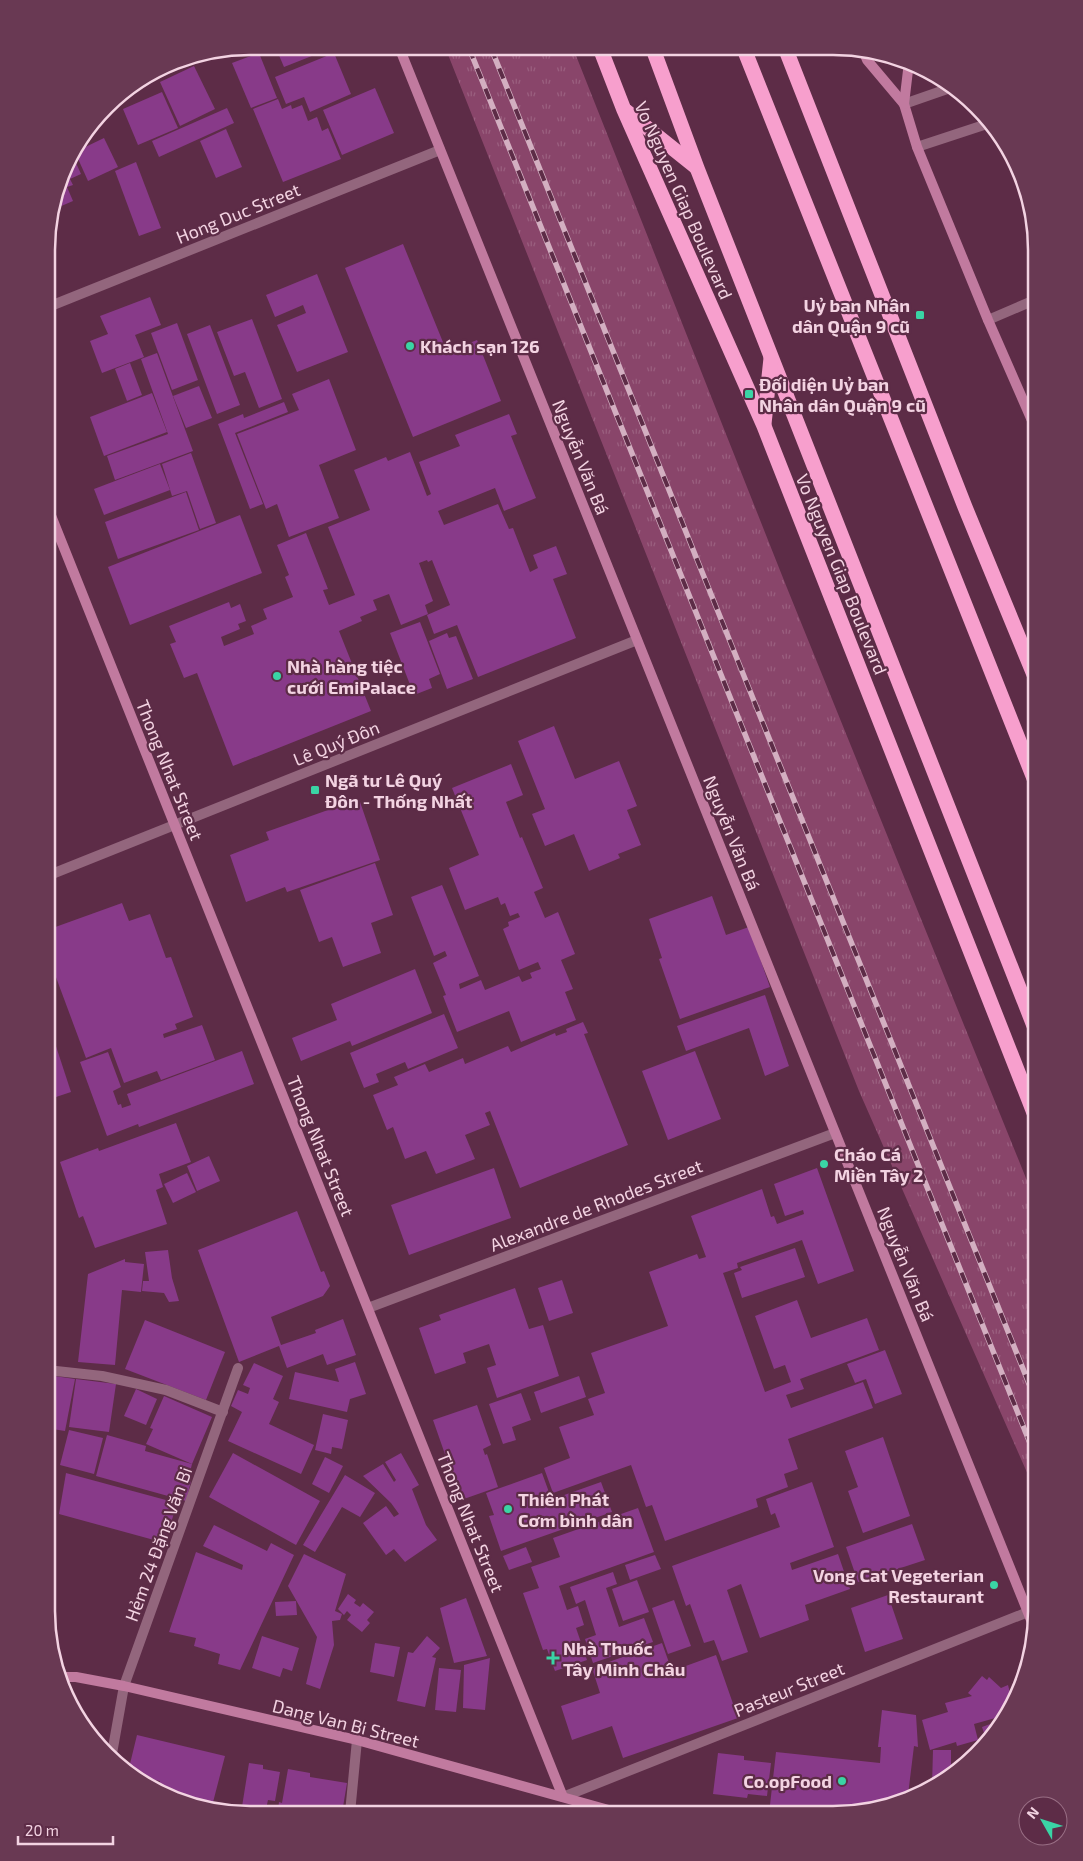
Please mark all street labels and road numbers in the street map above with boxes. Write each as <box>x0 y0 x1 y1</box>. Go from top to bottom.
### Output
street label: Vo Nguyen Giap Boulevard <box>630 98 738 302</box>
street label: Hong Duc Street <box>173 178 303 248</box>
street label: Nguyễn Văn Bá <box>548 396 614 518</box>
street label: Vo Nguyen Giap Boulevard <box>792 470 892 678</box>
street label: Thong Nhat Street <box>132 697 208 844</box>
street label: Lê Quý Đôn <box>290 716 382 770</box>
street label: Nguyễn Văn Bá <box>699 772 765 894</box>
street label: Thong Nhat Street <box>283 1073 359 1220</box>
street label: Alexandre de Rhodes Street <box>487 1154 706 1256</box>
street label: Nguyễn Văn Bá <box>873 1203 939 1325</box>
street label: Thong Nhat Street <box>433 1449 509 1596</box>
street label: Hẻm 24 Đặng Văn Bi <box>120 1464 196 1624</box>
street label: Pasteur Street <box>731 1657 848 1721</box>
street label: Dang Van Bi Street <box>270 1694 422 1752</box>

